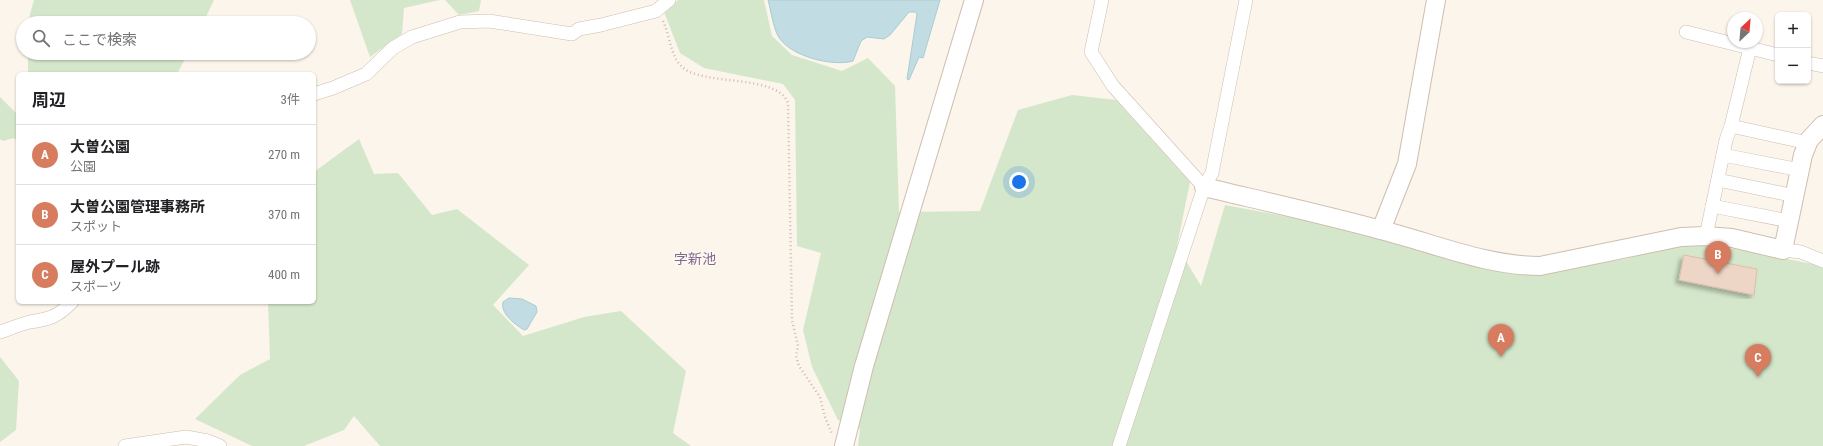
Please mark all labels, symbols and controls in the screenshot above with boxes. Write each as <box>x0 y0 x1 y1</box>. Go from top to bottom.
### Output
north arrow <box>1727 12 1763 48</box>
map controls <box>1775 12 1811 84</box>
button: + <box>1775 12 1811 48</box>
search box <box>16 16 316 60</box>
icon: search <box>30 27 52 49</box>
text: ここで検索 <box>62 31 137 49</box>
button: − <box>1775 48 1811 84</box>
text: 周辺 <box>32 90 66 110</box>
text: 3件 <box>281 92 300 107</box>
text: 大曽公園 <box>70 138 130 156</box>
text: A <box>41 147 49 162</box>
text: 270 m <box>268 147 300 162</box>
text: 公園 <box>70 159 96 174</box>
your location <box>1009 172 1029 192</box>
text: 大曽公園管理事務所 <box>70 198 205 216</box>
text: B <box>41 207 49 222</box>
text: 370 m <box>268 207 300 222</box>
text: スポット <box>70 219 122 234</box>
pin: B <box>1705 241 1731 274</box>
district label: 字新池 <box>674 251 716 267</box>
text: 屋外プール跡 <box>70 258 160 276</box>
text: C <box>41 267 49 282</box>
text: 400 m <box>268 267 300 282</box>
text: スポーツ <box>70 279 122 294</box>
pin: A <box>1488 324 1514 357</box>
pin: C <box>1745 344 1771 377</box>

